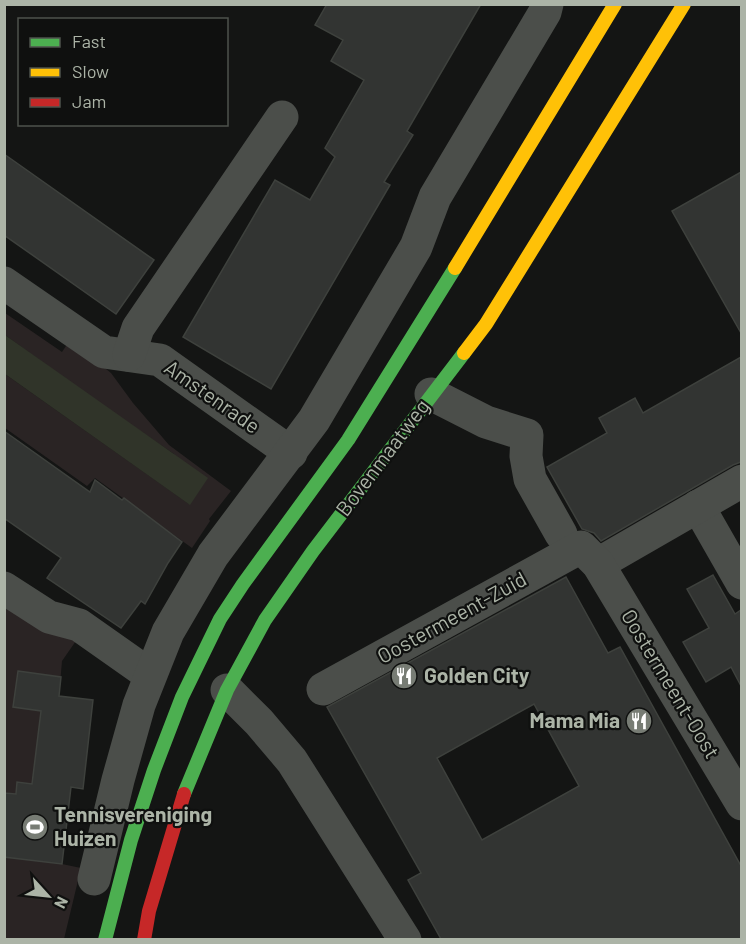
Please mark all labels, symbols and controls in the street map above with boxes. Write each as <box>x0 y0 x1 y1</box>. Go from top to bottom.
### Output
legend <box>18 18 228 126</box>
text: Fast <box>72 30 106 52</box>
text: Slow <box>72 60 109 82</box>
text: Jam <box>72 90 106 112</box>
street label: Amstenrade <box>160 354 266 438</box>
street label: Bovenmaatweg <box>330 394 434 520</box>
street label: Oostermeent-Zuid <box>372 565 530 668</box>
street label: Oostermeent-Oost <box>617 604 726 762</box>
restaurant icon: Golden City <box>389 661 419 691</box>
place label: Golden City <box>424 662 530 687</box>
restaurant icon: Mama Mia <box>624 706 654 736</box>
place label: Mama Mia <box>530 707 620 732</box>
place label: Tennisvereniging Huizen <box>54 801 212 850</box>
sports icon: Tennisvereniging Huizen <box>20 812 50 842</box>
north arrow <box>18 866 78 926</box>
text: N <box>51 894 73 912</box>

